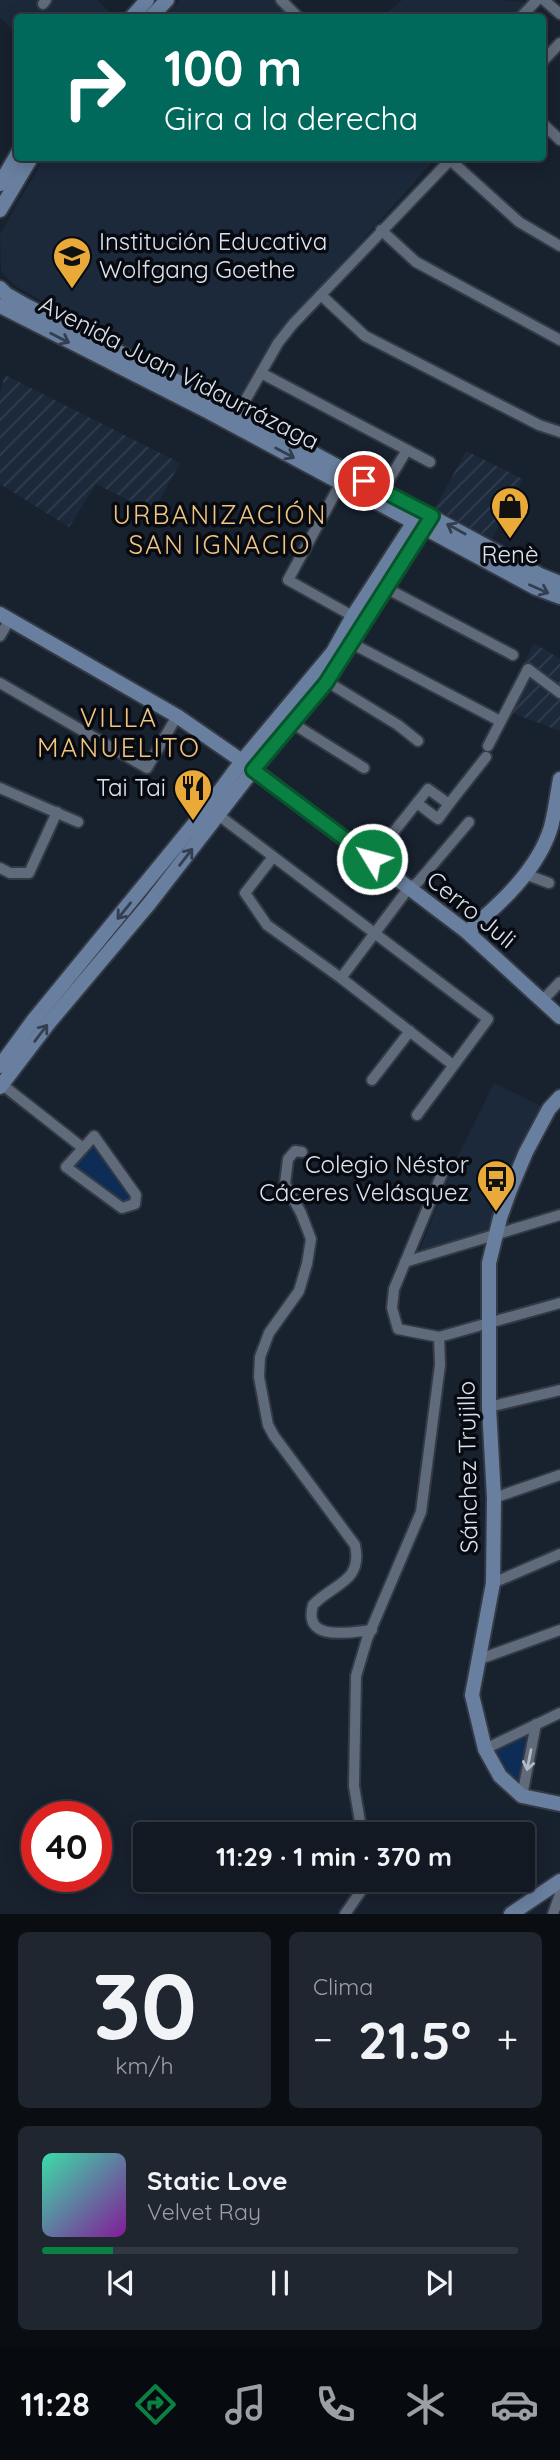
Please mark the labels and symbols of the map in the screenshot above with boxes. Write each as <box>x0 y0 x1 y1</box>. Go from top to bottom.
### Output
place label: Institución Educativa Wolfgang Goethe <box>99 226 327 284</box>
school or university icon: Institución Educativa Wolfgang Goethe <box>51 235 93 290</box>
street label: Avenida Juan Vidaurrázaga <box>35 288 324 456</box>
one-way arrow <box>49 332 70 345</box>
one-way arrow <box>274 446 294 460</box>
pin <box>334 451 394 511</box>
shop icon: Renè <box>489 485 531 540</box>
district label: URBANIZACIÓN SAN IGNACIO <box>113 498 327 561</box>
one-way arrow <box>446 522 467 535</box>
place label: Renè <box>482 539 538 569</box>
one-way arrow <box>528 583 549 596</box>
district label: VILLA MANUELITO <box>37 701 201 764</box>
restaurant icon: Tai Tai <box>172 767 214 822</box>
place label: Tai Tai <box>96 772 166 802</box>
position arrow <box>335 822 409 896</box>
one-way arrow <box>178 849 193 867</box>
street label: Cerro Juli <box>421 864 522 954</box>
one-way arrow <box>116 901 131 919</box>
one-way arrow <box>34 1024 49 1043</box>
place label: Colegio Néstor Cáceres Velásquez <box>259 1149 469 1207</box>
bus stop icon: Colegio Néstor Cáceres Velásquez <box>475 1158 517 1213</box>
street label: Sánchez Trujillo <box>450 1381 484 1553</box>
one-way arrow <box>521 1748 535 1771</box>
speed limit sign: 40 <box>21 1801 112 1892</box>

